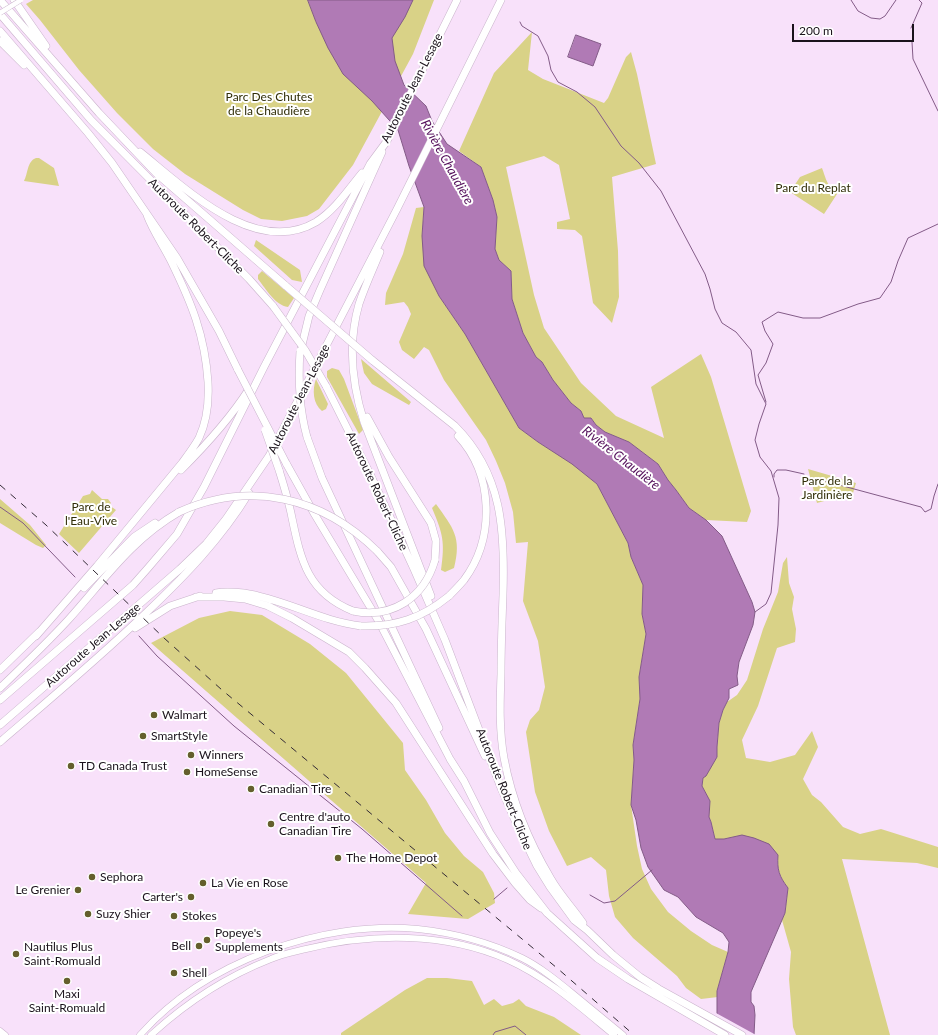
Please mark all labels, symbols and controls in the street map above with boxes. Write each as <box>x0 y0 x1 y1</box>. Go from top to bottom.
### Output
scale bar <box>794 16 916 42</box>
text: 200 m <box>799 23 833 38</box>
street label: Autoroute Jean-Lesage <box>378 31 446 145</box>
park label: Parc Des Chutes de la Chaudière <box>226 90 312 118</box>
water label: Rivière Chaudière <box>417 117 477 207</box>
street label: Autoroute Robert-Cliche <box>145 175 247 277</box>
park label: Parc du Replat <box>775 181 851 195</box>
street label: Autoroute Jean-Lesage <box>265 342 333 456</box>
water label: Rivière Chaudière <box>579 423 663 493</box>
street label: Autoroute Robert-Cliche <box>343 429 411 553</box>
park label: Parc de la Jardinière <box>802 474 852 502</box>
park label: Parc de l'Eau-Vive <box>65 500 117 528</box>
street label: Autoroute Jean-Lesage <box>43 600 143 690</box>
place label: Walmart <box>162 708 207 722</box>
marker: Walmart <box>149 710 159 720</box>
street label: Autoroute Robert-Cliche <box>473 726 535 852</box>
place label: SmartStyle <box>151 729 208 743</box>
marker: SmartStyle <box>138 731 148 741</box>
place label: Winners <box>199 748 244 762</box>
marker: Winners <box>186 750 196 760</box>
place label: TD Canada Trust <box>79 759 167 773</box>
marker: TD Canada Trust <box>66 761 76 771</box>
place label: HomeSense <box>195 765 258 779</box>
marker: HomeSense <box>182 767 192 777</box>
place label: Canadian Tire <box>259 782 331 796</box>
marker: Canadian Tire <box>246 784 256 794</box>
place label: Centre d'auto Canadian Tire <box>279 810 351 838</box>
marker: Centre d'auto Canadian Tire <box>266 819 276 829</box>
place label: The Home Depot <box>346 851 437 865</box>
marker: The Home Depot <box>333 853 343 863</box>
place label: Sephora <box>100 870 143 884</box>
marker: Sephora <box>87 872 97 882</box>
place label: La Vie en Rose <box>211 876 288 890</box>
marker: La Vie en Rose <box>198 878 208 888</box>
place label: Le Grenier <box>15 883 70 897</box>
marker: Le Grenier <box>73 885 83 895</box>
place label: Carter's <box>142 890 183 904</box>
marker: Carter's <box>186 892 196 902</box>
place label: Suzy Shier <box>96 907 150 921</box>
marker: Suzy Shier <box>83 909 93 919</box>
place label: Stokes <box>182 909 217 923</box>
marker: Stokes <box>169 911 179 921</box>
place label: Popeye's Supplements <box>215 926 283 954</box>
marker: Popeye's Supplements <box>202 935 212 945</box>
place label: Bell <box>171 939 191 953</box>
place label: Nautilus Plus Saint-Romuald <box>24 940 101 968</box>
marker: Bell <box>194 941 204 951</box>
marker: Nautilus Plus Saint-Romuald <box>11 949 21 959</box>
place label: Shell <box>182 966 207 980</box>
marker: Shell <box>169 968 179 978</box>
marker: Maxi Saint-Romuald <box>62 976 72 986</box>
place label: Maxi Saint-Romuald <box>29 987 105 1015</box>

